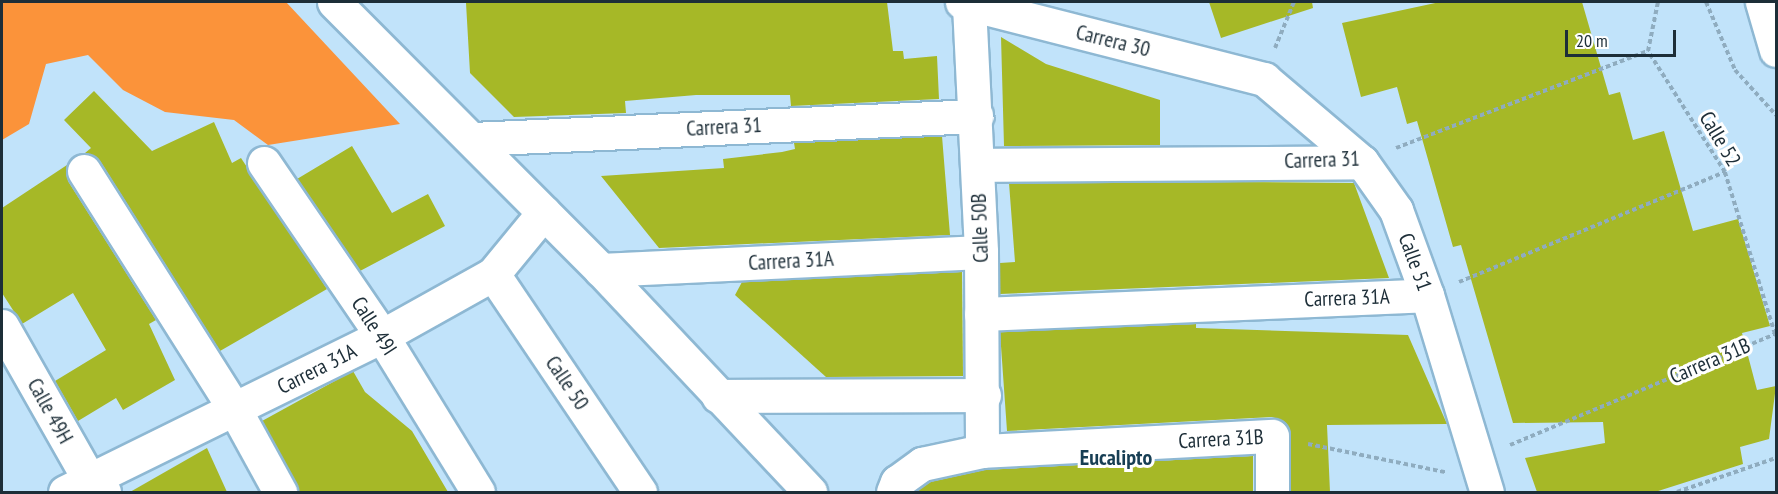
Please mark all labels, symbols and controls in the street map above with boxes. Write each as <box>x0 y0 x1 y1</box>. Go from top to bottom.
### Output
scale bar <box>1568 18 1679 56</box>
street label: Carrera 30 <box>1073 20 1153 62</box>
text: 20 m <box>1576 29 1608 52</box>
street label: Calle 52 <box>1694 107 1746 171</box>
street label: Carrera 31 <box>686 112 762 142</box>
street label: Carrera 31 <box>1284 146 1360 174</box>
street label: Calle 50B <box>966 193 994 263</box>
street label: Calle 51 <box>1393 230 1437 294</box>
street label: Carrera 31A <box>748 246 834 276</box>
street label: Carrera 31A <box>1304 284 1390 312</box>
street label: Calle 49I <box>346 292 402 360</box>
street label: Carrera 31B <box>1666 333 1754 389</box>
street label: Carrera 31A <box>273 338 361 400</box>
street label: Calle 50 <box>540 351 594 415</box>
street label: Calle 49H <box>22 374 78 448</box>
street label: Carrera 31B <box>1178 424 1264 454</box>
district label: Eucalipto <box>1080 445 1152 471</box>

